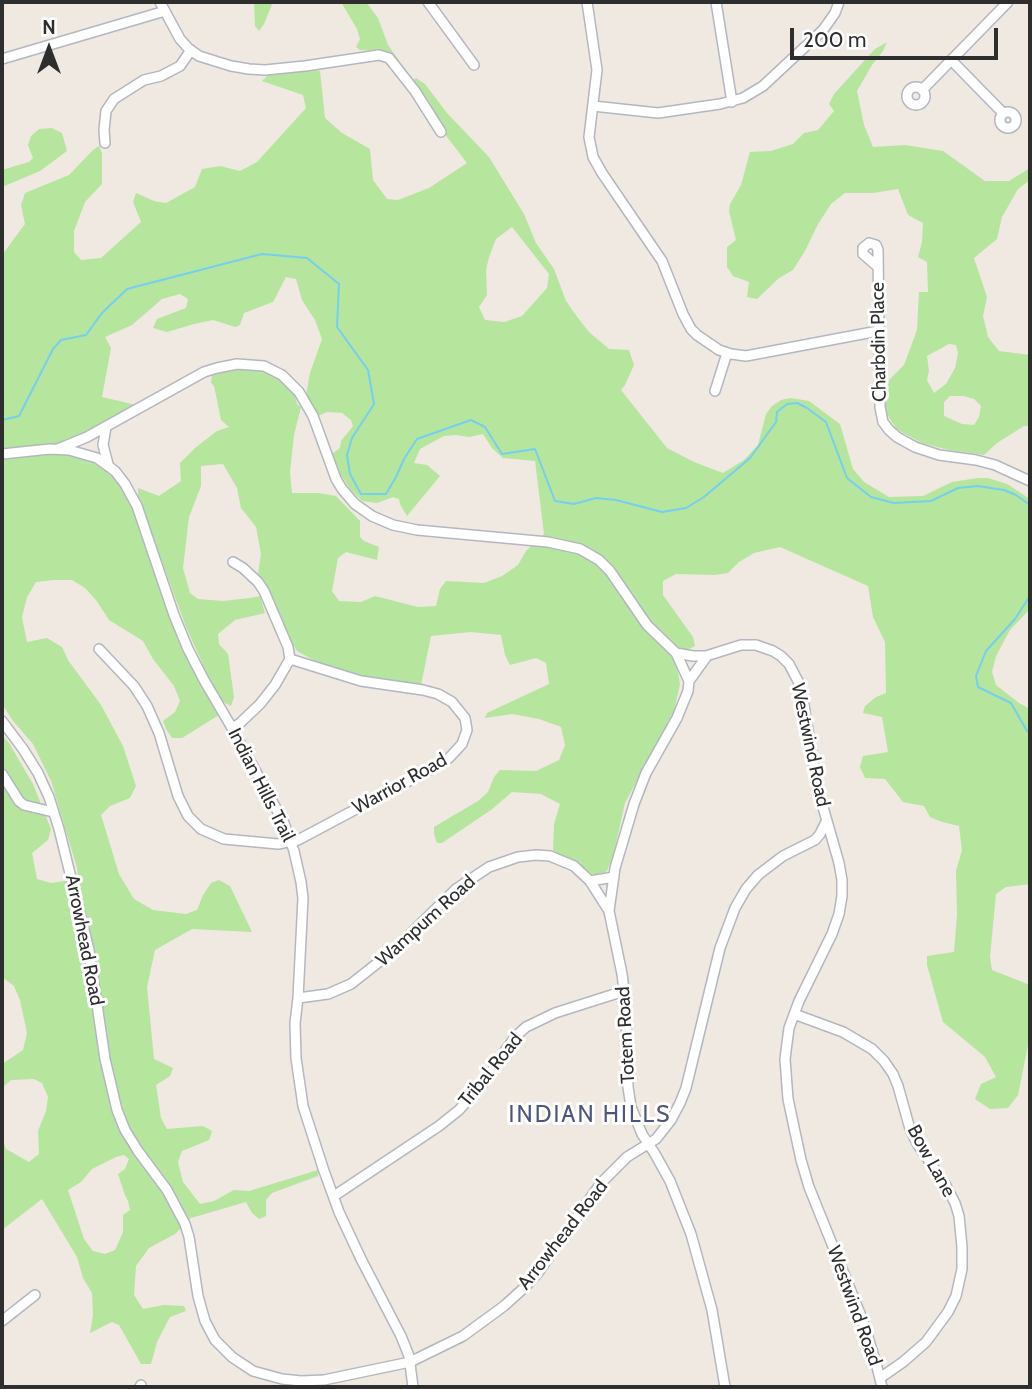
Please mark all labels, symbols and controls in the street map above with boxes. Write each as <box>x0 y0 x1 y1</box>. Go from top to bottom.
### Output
north arrow <box>14 14 84 84</box>
scale bar <box>794 14 1002 58</box>
text: N <box>42 16 56 39</box>
text: 200 m <box>803 27 866 52</box>
street label: Charbdin Place <box>867 282 891 402</box>
street label: Westwind Road <box>786 681 834 809</box>
street label: Indian Hills Trail <box>223 724 299 846</box>
street label: Warrior Road <box>349 749 451 819</box>
street label: Wampum Road <box>372 870 480 972</box>
street label: Arrowhead Road <box>60 873 108 1007</box>
street label: Totem Road <box>612 986 640 1084</box>
street label: Tribal Road <box>454 1029 528 1111</box>
district label: INDIAN HILLS <box>510 1101 670 1129</box>
street label: Bow Lane <box>902 1121 960 1201</box>
street label: Arrowhead Road <box>513 1176 613 1294</box>
street label: Westwind Road <box>822 1243 886 1369</box>

